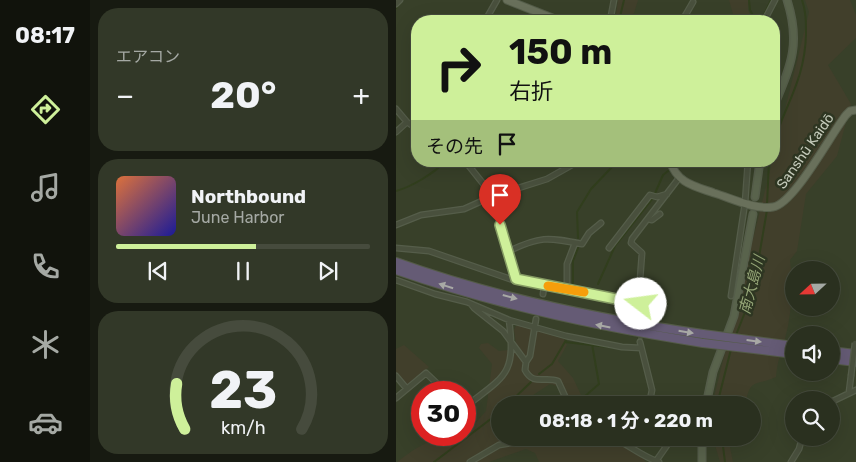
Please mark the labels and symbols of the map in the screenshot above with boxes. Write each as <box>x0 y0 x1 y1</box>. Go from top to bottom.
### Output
street label: Sanshū Kaidō <box>773 110 838 192</box>
pin <box>479 174 521 225</box>
water label: 南大島川 <box>736 252 769 316</box>
north arrow <box>785 261 840 316</box>
position arrow <box>614 277 666 329</box>
one-way arrow <box>438 282 453 290</box>
one-way arrow <box>502 293 517 301</box>
one-way arrow <box>596 322 611 330</box>
one-way arrow <box>678 328 694 336</box>
one-way arrow <box>747 337 763 345</box>
speed limit sign: 30 <box>411 381 476 446</box>

